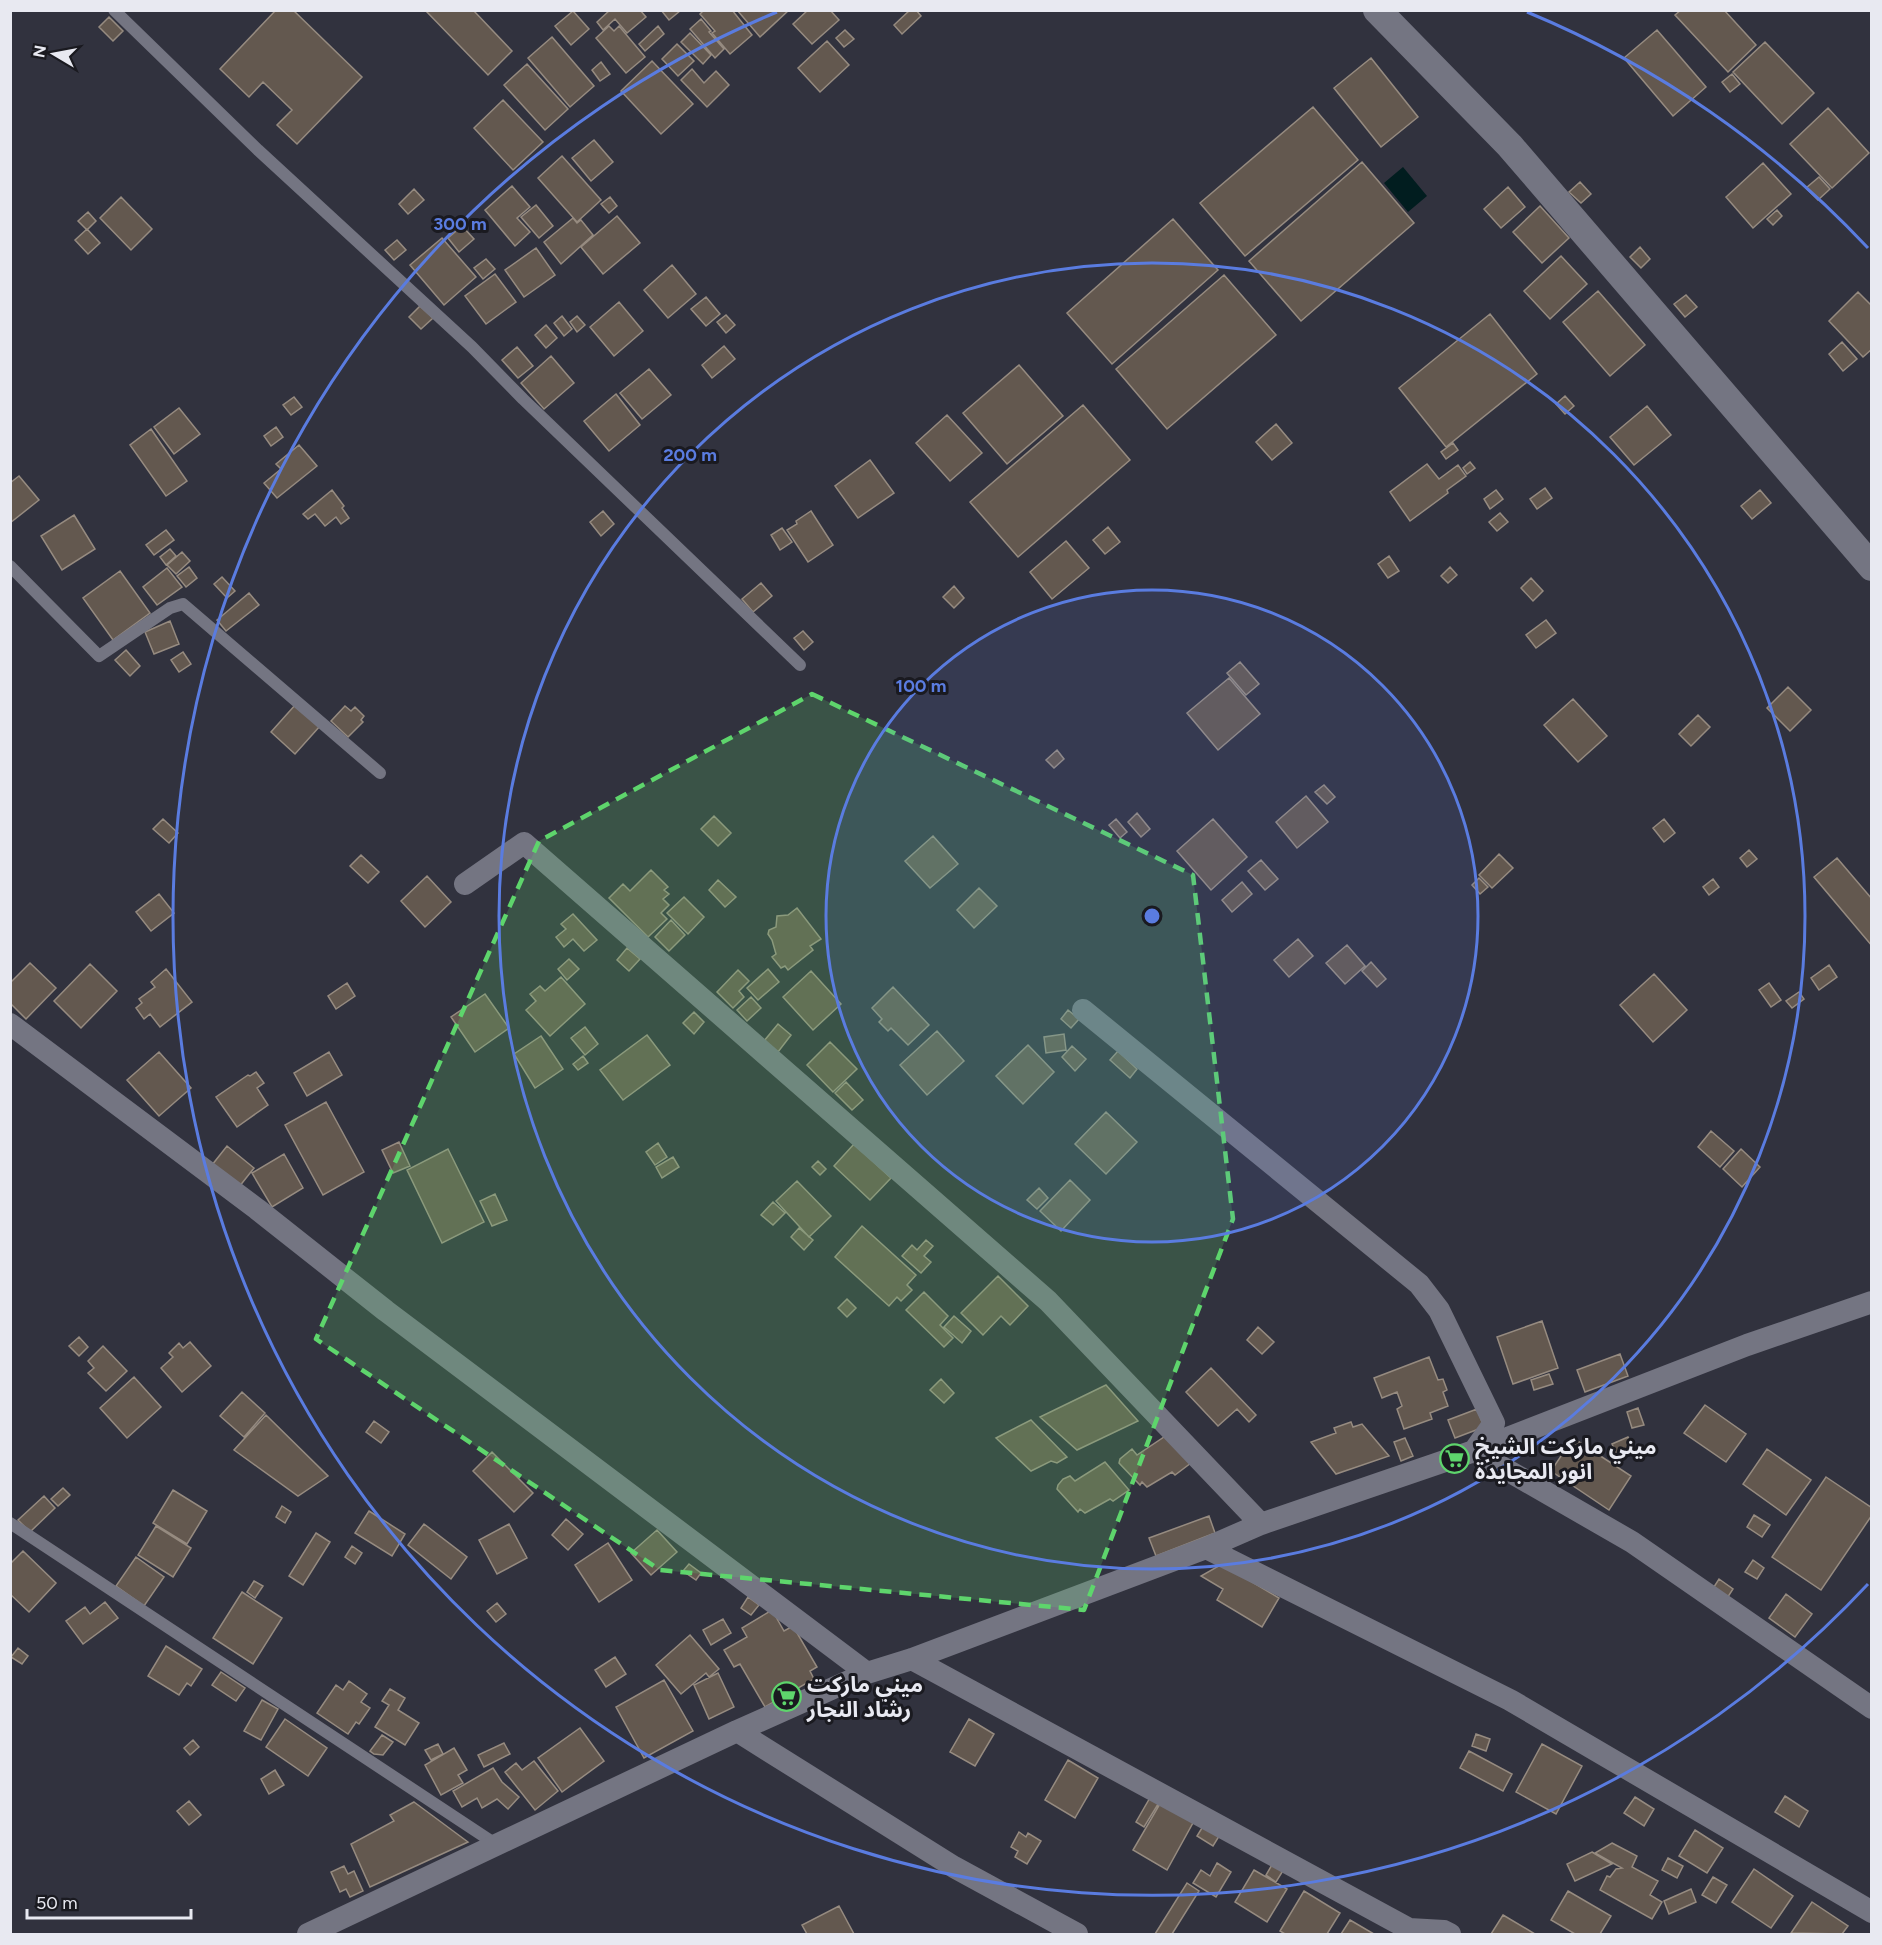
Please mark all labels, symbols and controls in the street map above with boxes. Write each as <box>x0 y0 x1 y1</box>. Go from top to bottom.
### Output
north arrow <box>24 24 84 84</box>
text: N <box>29 44 50 59</box>
text: 300 m <box>433 213 487 235</box>
text: 200 m <box>663 444 717 466</box>
text: 100 m <box>896 675 946 697</box>
centre of rings <box>1142 906 1162 926</box>
place label: ميني ماركت الشيخ انور المجايدة <box>1475 1433 1657 1485</box>
supermarket icon: ميني ماركت الشيخ انور المجايدة <box>1438 1443 1470 1475</box>
place label: ميني ماركت رشاد النجار <box>806 1671 923 1723</box>
supermarket icon: ميني ماركت رشاد النجار <box>770 1681 802 1713</box>
scale bar <box>27 1882 190 1920</box>
text: 50 m <box>36 1892 78 1914</box>

